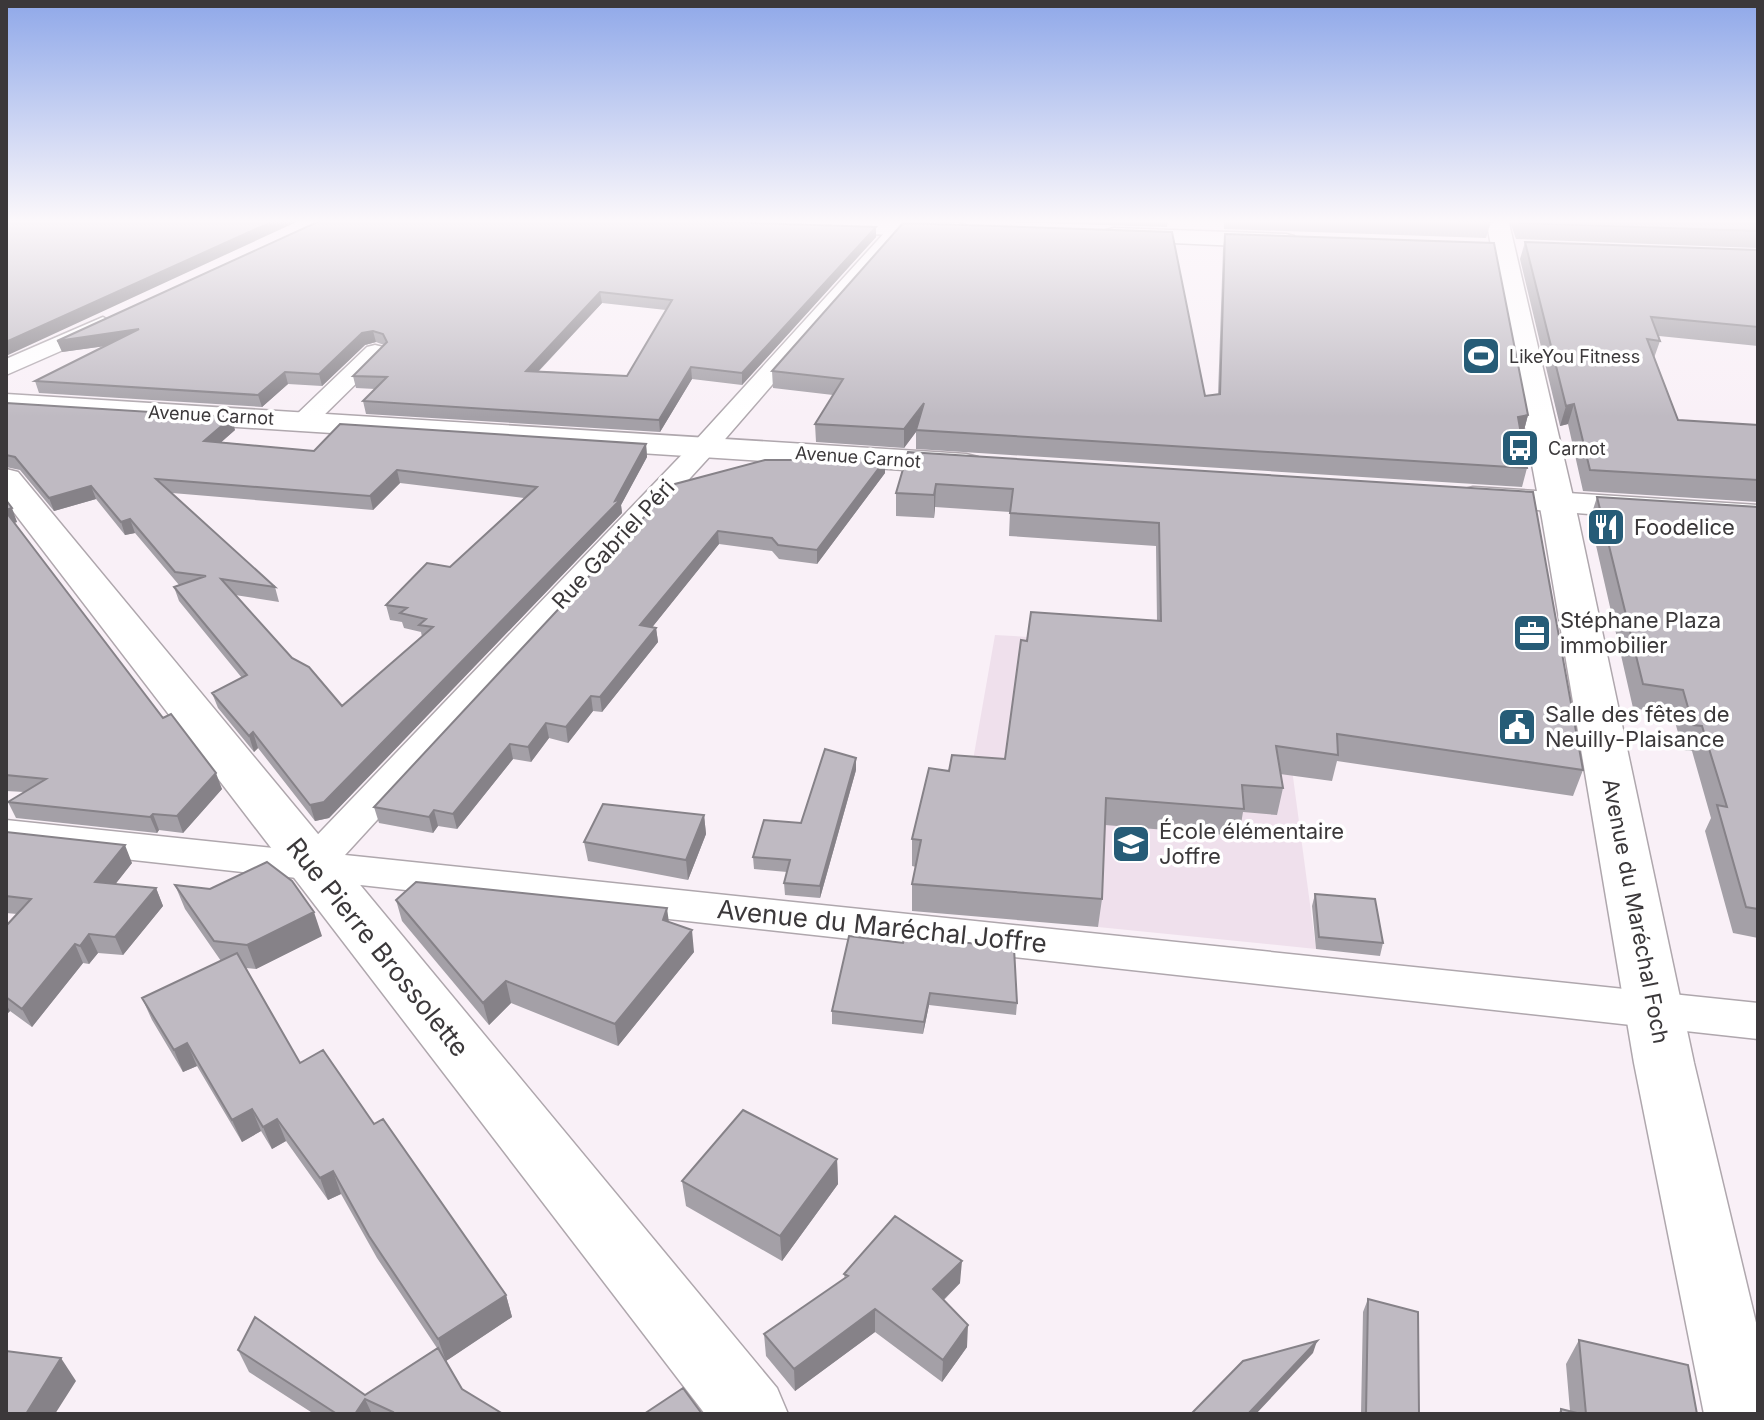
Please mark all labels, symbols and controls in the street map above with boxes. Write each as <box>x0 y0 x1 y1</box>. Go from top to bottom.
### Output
sports icon: LikeYou Fitness <box>1460 335 1502 377</box>
place label: LikeYou Fitness <box>1509 346 1640 367</box>
street label: Avenue Carnot <box>148 401 275 429</box>
bus stop icon: Carnot <box>1499 427 1541 469</box>
place label: Carnot <box>1548 438 1606 459</box>
street label: Avenue Carnot <box>794 442 922 472</box>
street label: Rue Gabriel Péri <box>546 474 680 614</box>
restaurant icon: Foodelice <box>1585 506 1627 548</box>
place label: Foodelice <box>1634 514 1735 540</box>
place label: Stéphane Plaza immobilier <box>1560 607 1721 658</box>
office icon: Stéphane Plaza immobilier <box>1511 612 1553 654</box>
place label: Salle des fêtes de Neuilly-Plaisance <box>1545 701 1729 752</box>
public building icon: Salle des fêtes de Neuilly-Plaisance <box>1496 706 1538 748</box>
street label: Avenue du Maréchal Foch <box>1598 776 1674 1046</box>
place label: École élémentaire Joffre <box>1159 818 1344 869</box>
school or university icon: École élémentaire Joffre <box>1110 823 1152 865</box>
street label: Rue Pierre Brossolette <box>280 831 476 1063</box>
street label: Avenue du Maréchal Joffre <box>716 893 1048 959</box>

